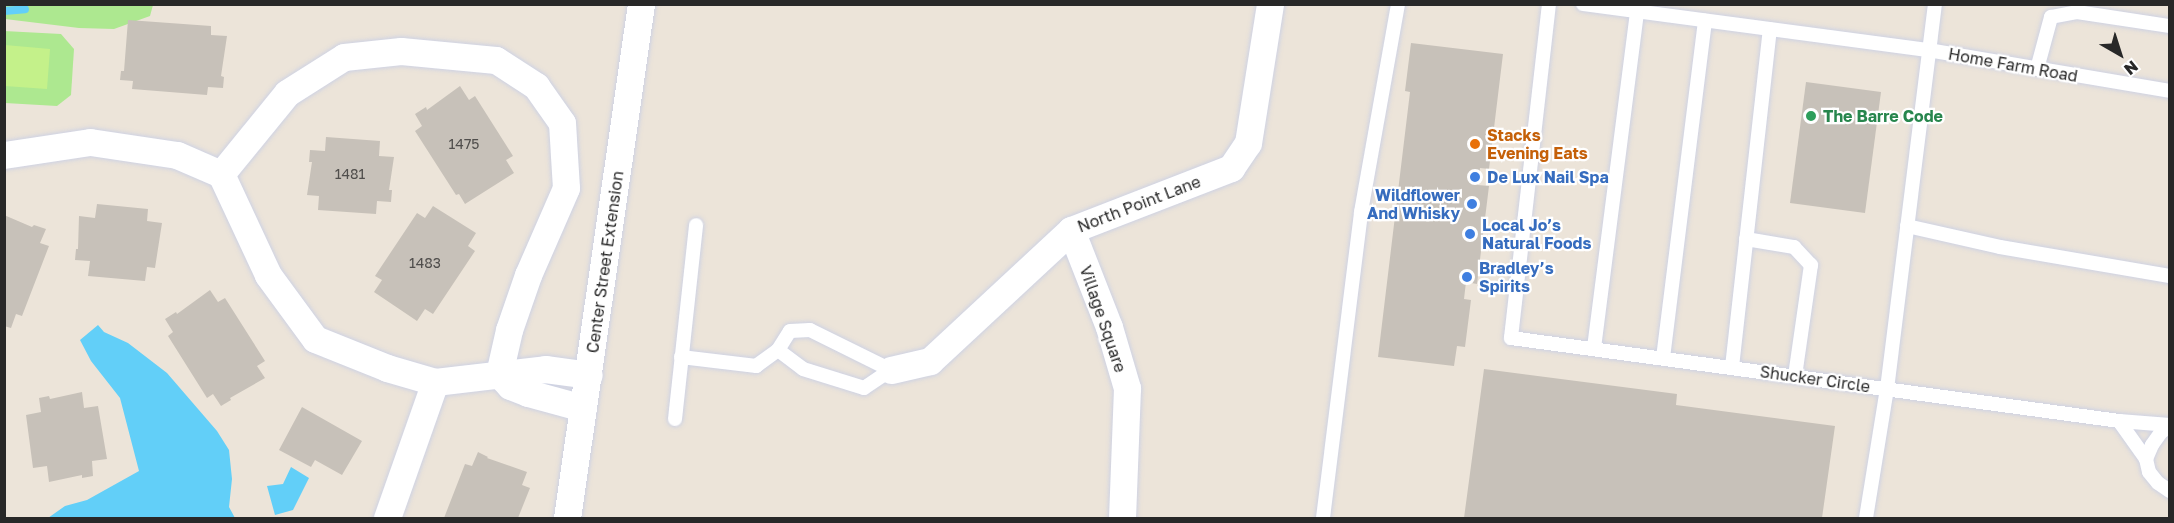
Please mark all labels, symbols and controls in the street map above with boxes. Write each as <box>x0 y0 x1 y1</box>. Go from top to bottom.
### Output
north arrow <box>2090 24 2150 84</box>
street label: Home Farm Road <box>1947 44 2079 86</box>
text: N <box>2120 56 2142 80</box>
place label: The Barre Code <box>1823 106 1943 126</box>
marker: The Barre Code <box>1804 109 1818 123</box>
place label: Stacks Evening Eats <box>1487 125 1588 163</box>
house number: 1475 <box>449 136 479 152</box>
marker: Stacks Evening Eats <box>1468 137 1482 151</box>
house number: 1481 <box>335 166 365 182</box>
place label: De Lux Nail Spa <box>1487 167 1609 187</box>
street label: Center Street Extension <box>583 170 627 354</box>
marker: De Lux Nail Spa <box>1468 170 1482 184</box>
street label: North Point Lane <box>1075 172 1203 236</box>
place label: Wildflower And Whisky <box>1367 185 1460 223</box>
marker: Wildflower And Whisky <box>1465 197 1479 211</box>
place label: Local Jo’s Natural Foods <box>1482 215 1591 253</box>
marker: Local Jo’s Natural Foods <box>1463 227 1477 241</box>
house number: 1483 <box>409 255 441 271</box>
place label: Bradley’s Spirits <box>1479 258 1554 296</box>
street label: Village Square <box>1076 263 1130 375</box>
marker: Bradley’s Spirits <box>1460 270 1474 284</box>
street label: Shucker Circle <box>1759 362 1871 396</box>

